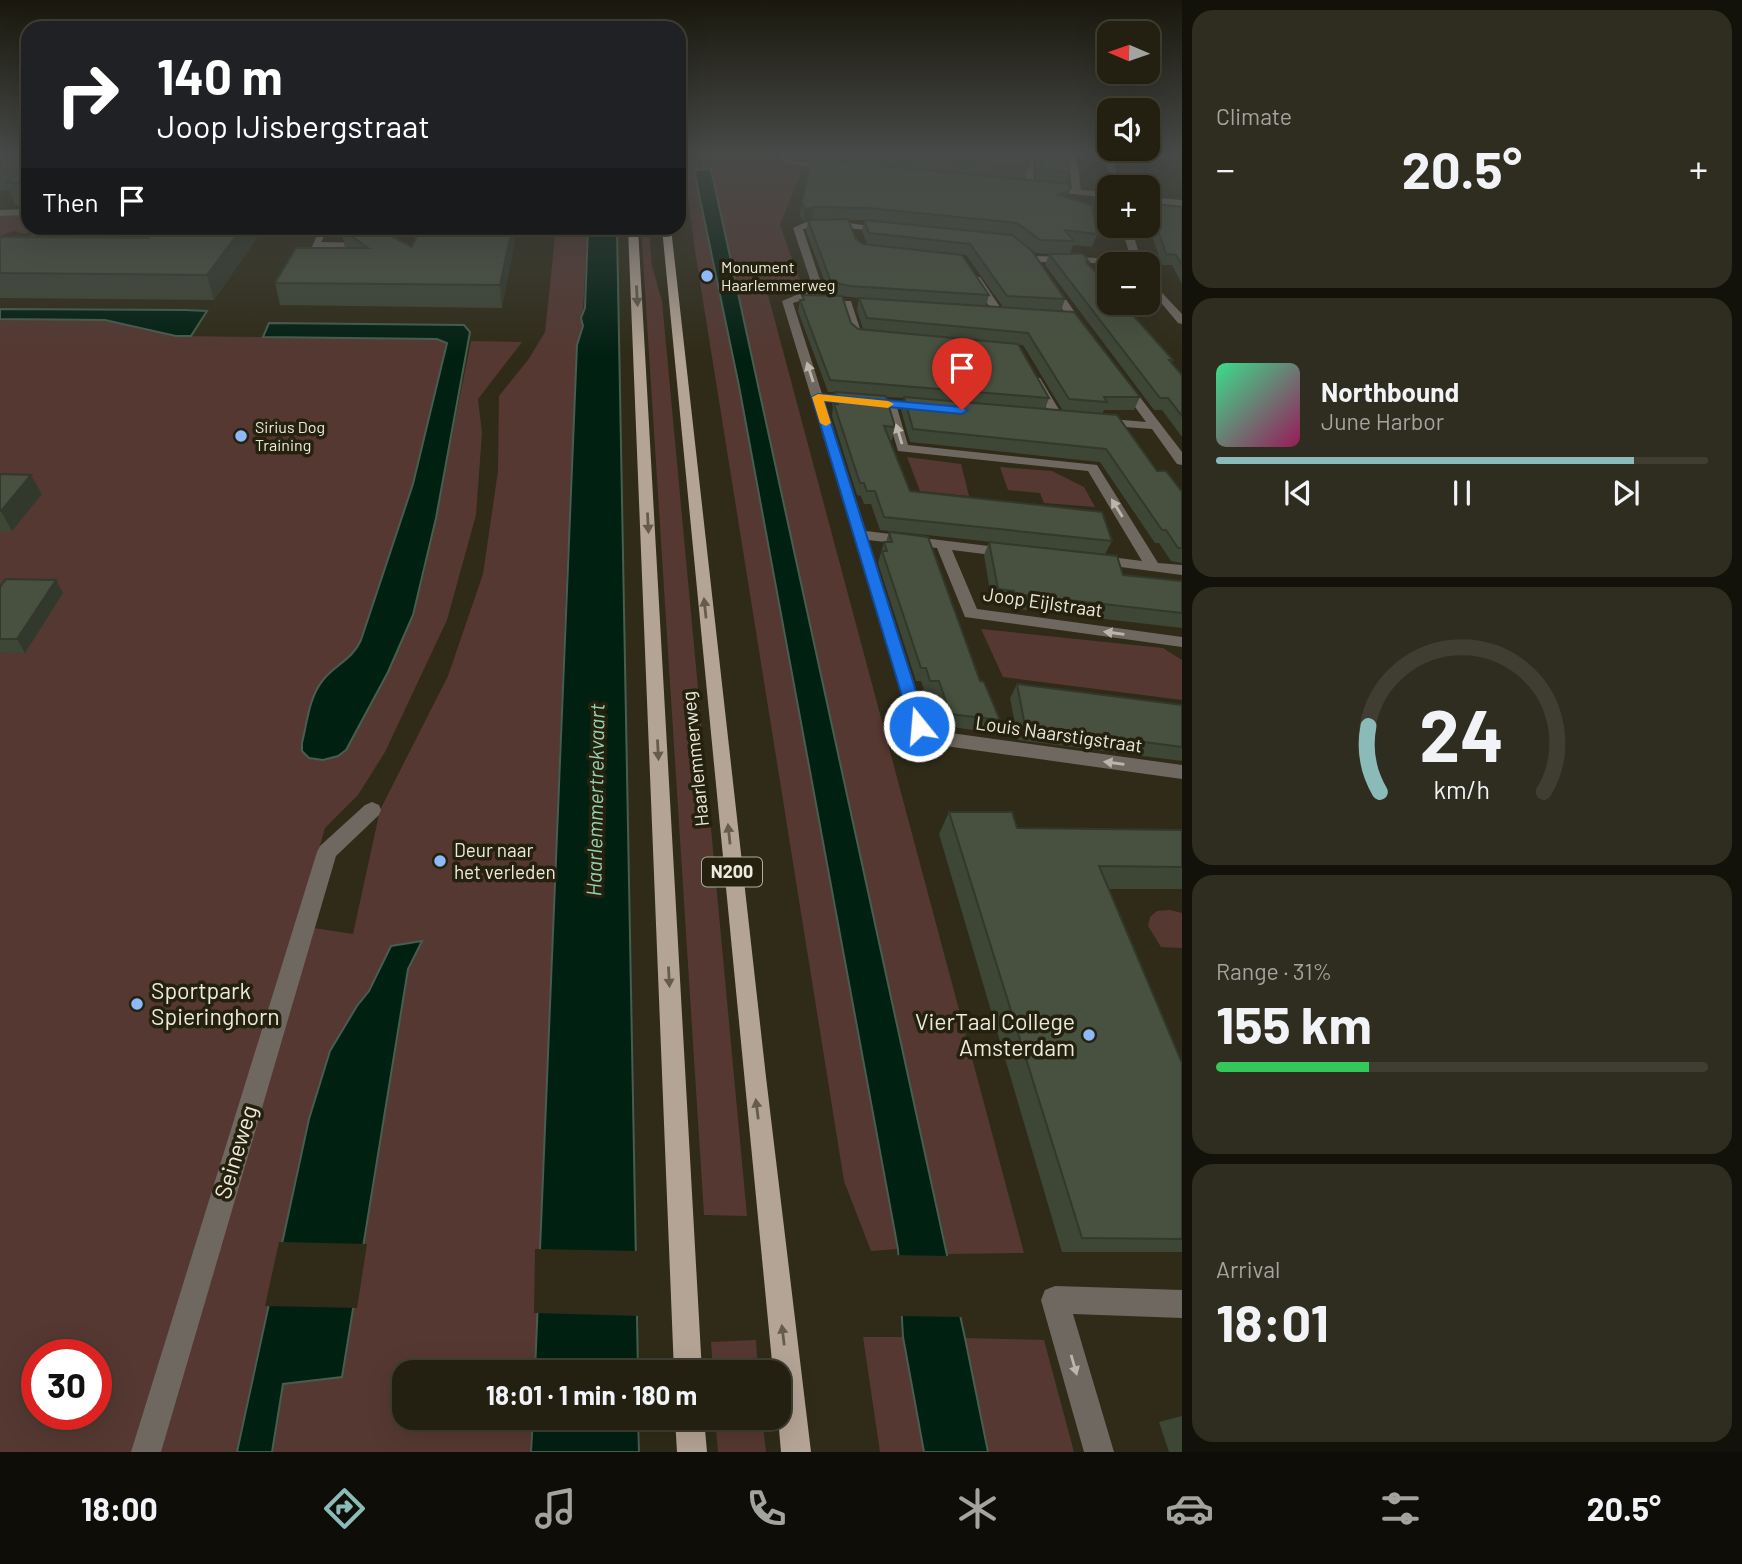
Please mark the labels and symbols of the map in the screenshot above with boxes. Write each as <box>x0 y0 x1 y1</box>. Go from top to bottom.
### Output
north arrow <box>1097 21 1160 84</box>
place label: Monument Haarlemmerweg <box>721 257 835 294</box>
marker: Monument Haarlemmerweg <box>699 268 715 284</box>
one-way arrow <box>631 285 642 307</box>
pin <box>932 338 992 410</box>
one-way arrow <box>804 362 815 383</box>
place label: Sirius Dog Training <box>255 417 325 454</box>
one-way arrow <box>893 423 903 444</box>
marker: Sirius Dog Training <box>233 428 249 444</box>
one-way arrow <box>1110 499 1123 518</box>
one-way arrow <box>642 512 653 534</box>
street label: Joop Eijlstraat <box>982 582 1104 621</box>
one-way arrow <box>700 597 711 619</box>
one-way arrow <box>1103 627 1125 638</box>
position arrow <box>882 689 956 763</box>
street label: Haarlemmerweg <box>676 690 713 828</box>
water label: Haarlemmertrekvaart <box>580 703 609 897</box>
street label: Louis Naarstigstraat <box>974 710 1144 757</box>
one-way arrow <box>653 739 664 761</box>
one-way arrow <box>1103 757 1125 768</box>
one-way arrow <box>723 823 734 845</box>
place label: Deur naar het verleden <box>454 838 556 883</box>
marker: Deur naar het verleden <box>432 853 448 869</box>
road number: N200 <box>702 858 762 886</box>
one-way arrow <box>664 967 675 989</box>
place label: Sportpark Spieringhorn <box>151 976 280 1030</box>
marker: Sportpark Spieringhorn <box>129 996 145 1012</box>
place label: VierTaal College Amsterdam <box>915 1007 1075 1061</box>
marker: VierTaal College Amsterdam <box>1081 1027 1097 1043</box>
one-way arrow <box>752 1098 763 1120</box>
street label: Seineweg <box>208 1101 263 1202</box>
one-way arrow <box>777 1324 788 1346</box>
speed limit sign: 30 <box>21 1339 112 1430</box>
one-way arrow <box>1069 1355 1080 1377</box>

